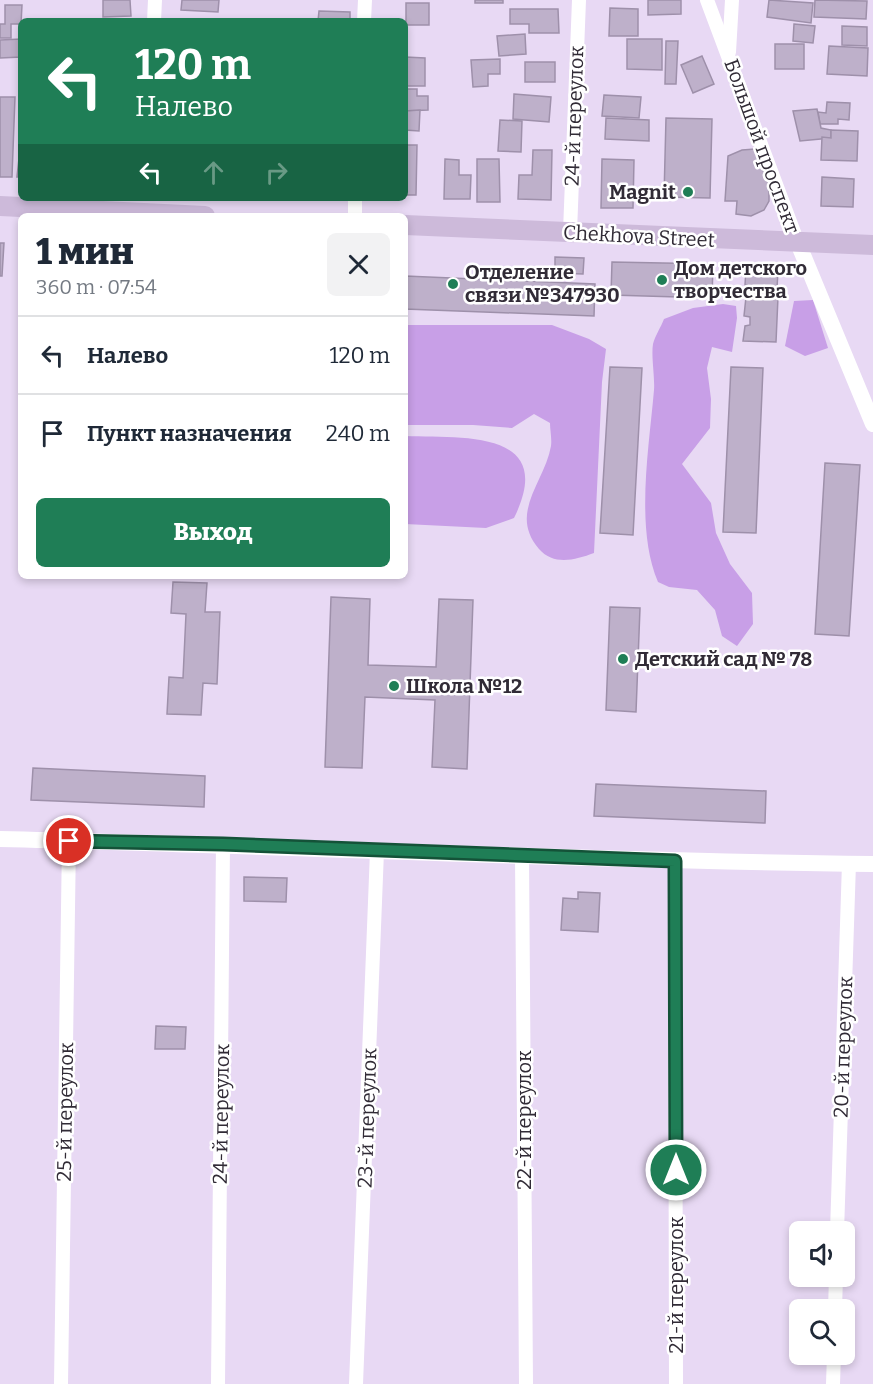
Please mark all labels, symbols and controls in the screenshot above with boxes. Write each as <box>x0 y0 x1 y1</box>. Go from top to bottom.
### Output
text: 120 m <box>135 40 251 90</box>
icon: left <box>36 42 114 120</box>
street label: 24-й переулок <box>560 45 588 187</box>
street label: Большой проспект <box>719 55 805 237</box>
text: Налево <box>135 91 233 123</box>
icon: left <box>134 156 167 189</box>
icon: ahead <box>197 156 230 189</box>
icon: right <box>260 156 293 189</box>
place label: Magnit <box>609 180 676 204</box>
marker: Magnit <box>681 185 695 199</box>
street label: Chekhova Street <box>563 220 715 252</box>
text: 1 мин <box>36 230 134 274</box>
button: close <box>327 233 390 296</box>
place label: Дом детского творчества <box>674 256 807 303</box>
place label: Отделение связи №347930 <box>465 260 620 307</box>
marker: Дом детского творчества <box>655 273 669 287</box>
text: 360 m · 07:54 <box>36 275 157 299</box>
marker: Отделение связи №347930 <box>446 277 460 291</box>
icon: left <box>36 339 69 372</box>
text: Налево <box>87 342 168 369</box>
text: 120 m <box>330 342 390 369</box>
icon: arrive <box>36 417 69 450</box>
text: Пункт назначения <box>87 420 292 447</box>
text: 240 m <box>326 420 390 447</box>
button: Выход <box>36 498 390 567</box>
place label: Детский сад № 78 <box>635 647 812 671</box>
marker: Детский сад № 78 <box>616 652 630 666</box>
place label: Школа №12 <box>406 674 522 698</box>
marker: Школа №12 <box>387 679 401 693</box>
pin <box>43 815 94 866</box>
icon: arrive <box>52 824 85 857</box>
street label: 20-й переулок <box>829 976 857 1118</box>
street label: 25-й переулок <box>52 1042 78 1182</box>
street label: 24-й переулок <box>208 1043 234 1184</box>
street label: 23-й переулок <box>353 1047 381 1188</box>
street label: 22-й переулок <box>512 1050 536 1190</box>
position arrow <box>644 1138 708 1202</box>
street label: 21-й переулок <box>664 1216 688 1353</box>
map controls <box>789 1221 855 1365</box>
button: sound <box>789 1221 855 1287</box>
button: search <box>789 1299 855 1365</box>

